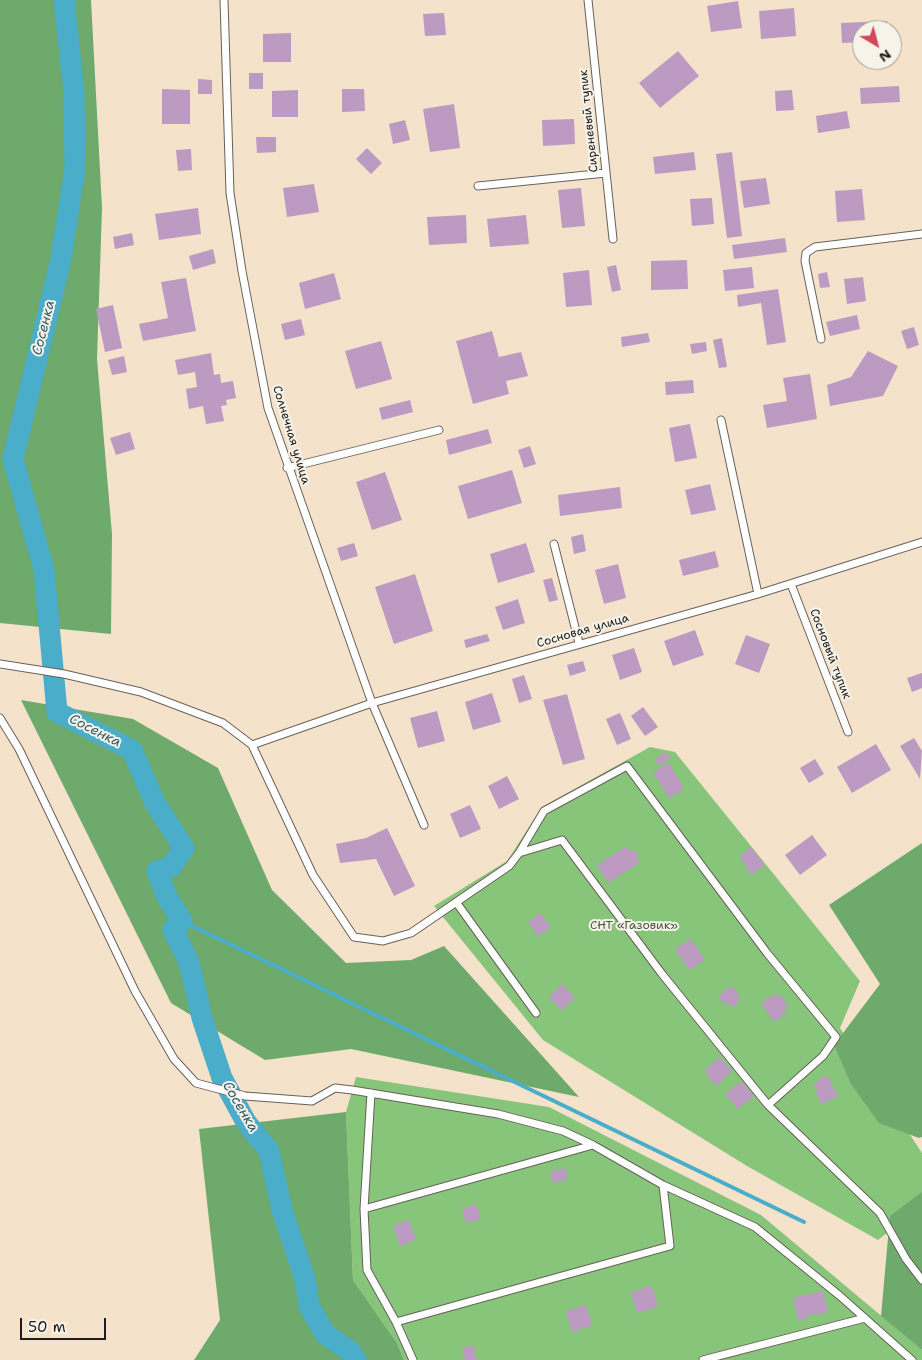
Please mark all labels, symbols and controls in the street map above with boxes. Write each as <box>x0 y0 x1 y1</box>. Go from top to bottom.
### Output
north arrow <box>852 20 902 70</box>
text: N <box>876 46 895 67</box>
street label: Сиреневый тупик <box>576 69 602 173</box>
water label: Сосенка <box>29 299 59 357</box>
street label: Солнечная улица <box>269 384 313 486</box>
street label: Сосновый тупик <box>806 607 854 701</box>
street label: Сосновая улица <box>535 611 631 651</box>
water label: Сосенка <box>66 711 124 751</box>
park label: СНТ «Газовик» <box>590 919 678 933</box>
water label: Сосенка <box>218 1079 262 1135</box>
scale bar <box>22 1308 109 1340</box>
text: 50 m <box>28 1317 66 1337</box>

